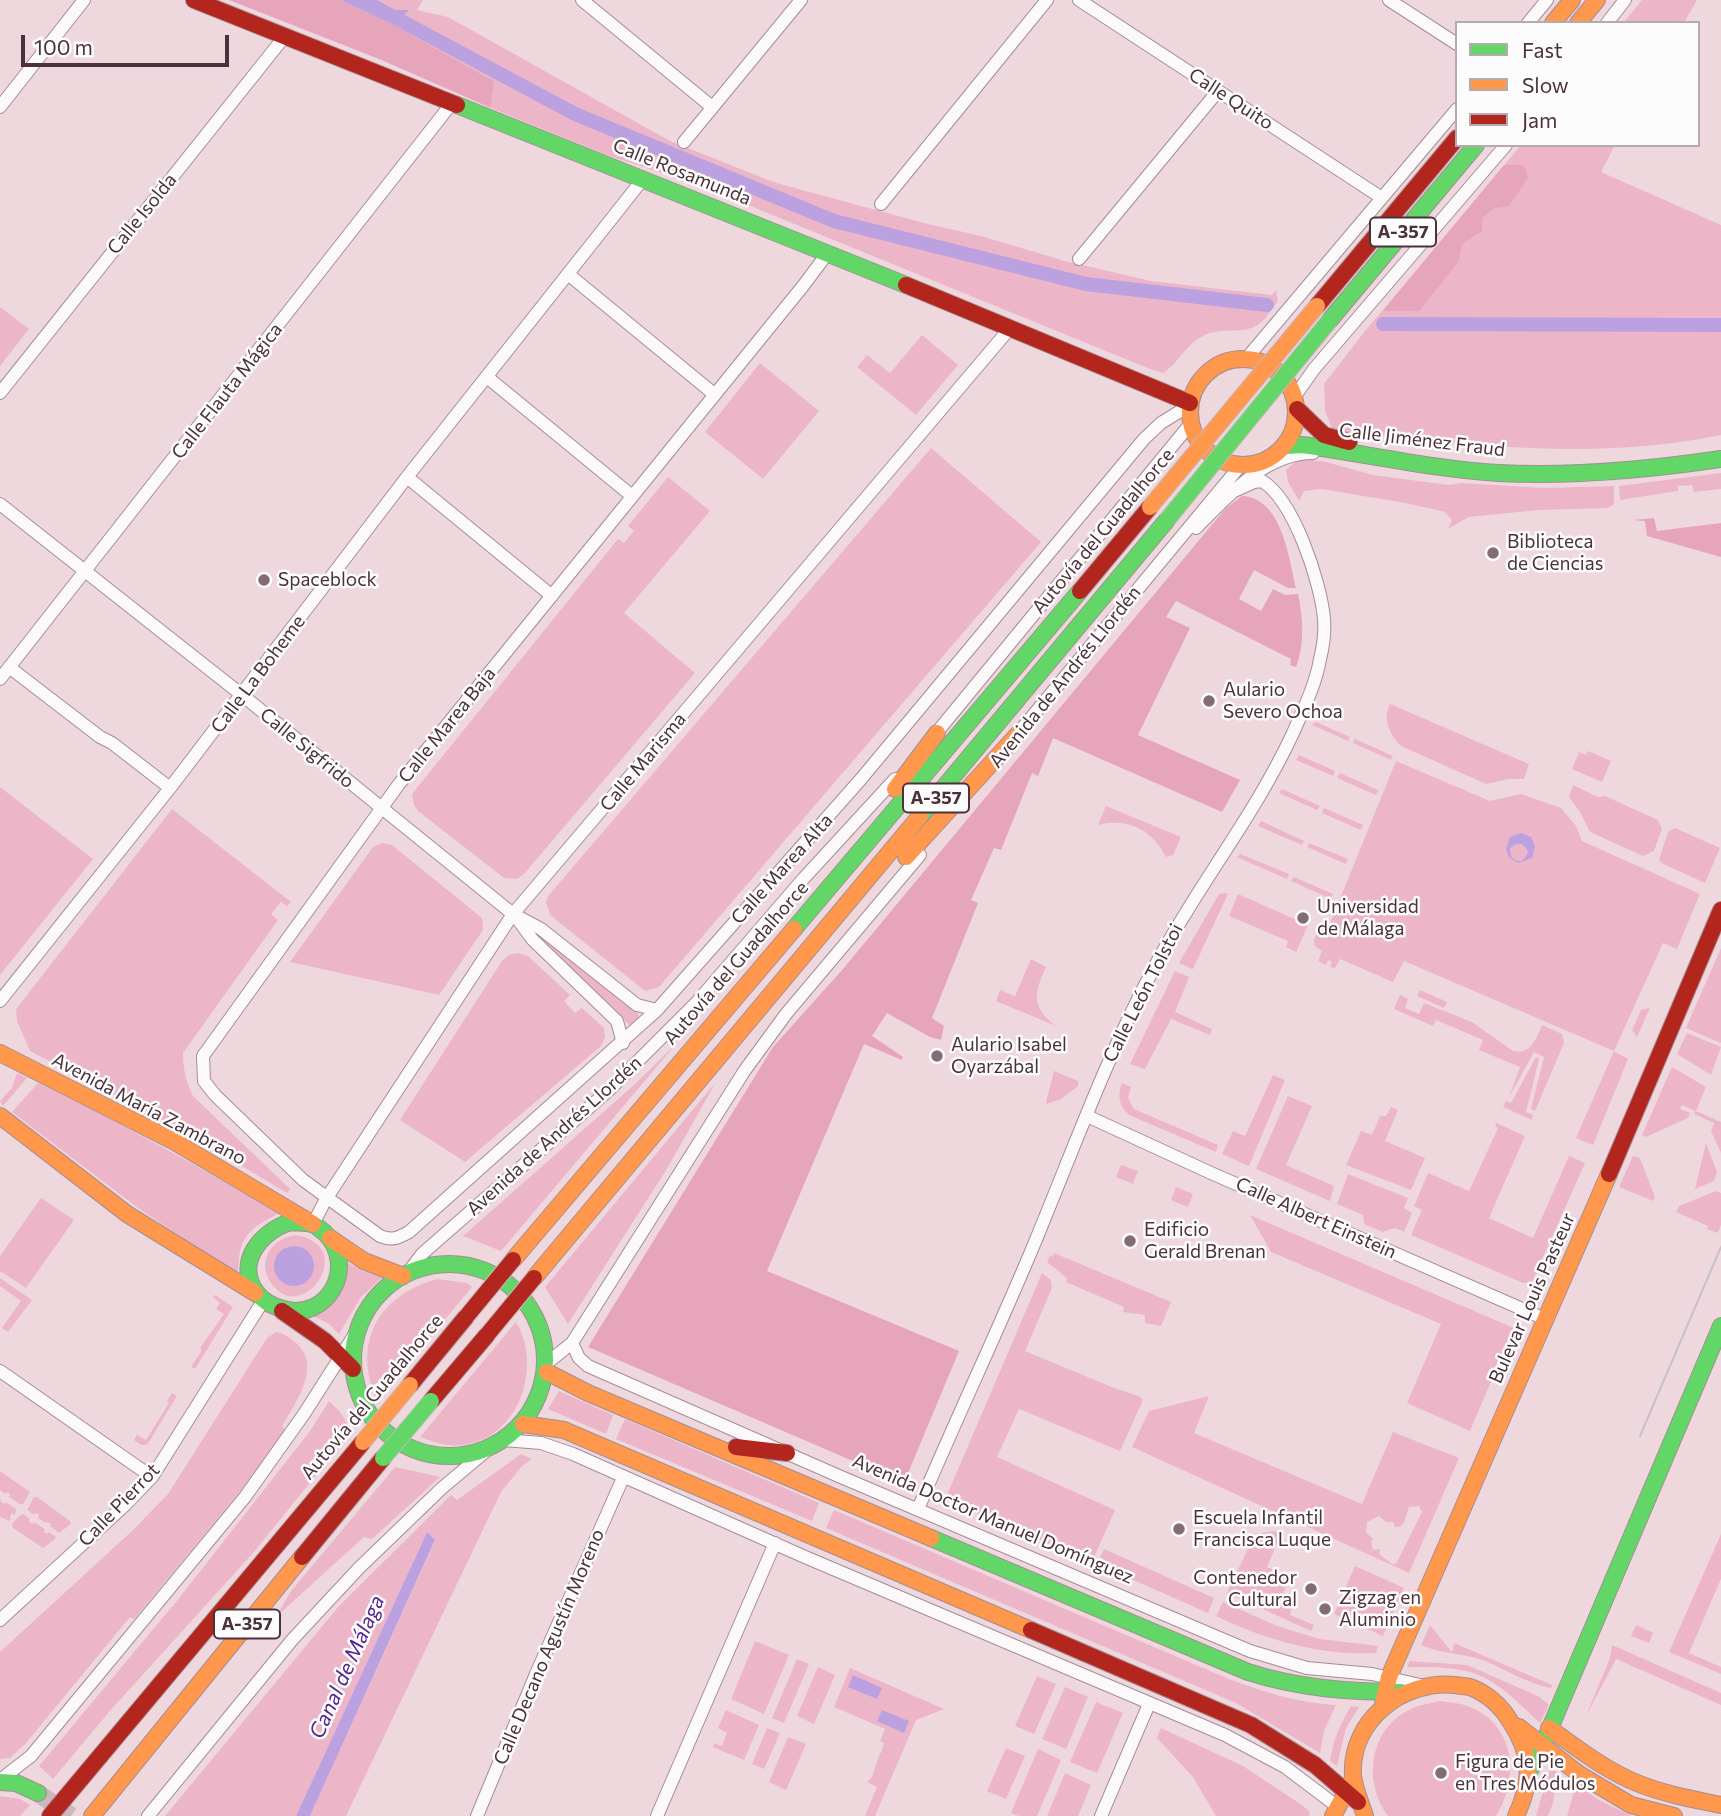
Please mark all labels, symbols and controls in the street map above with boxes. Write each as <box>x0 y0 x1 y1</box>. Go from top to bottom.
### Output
scale bar <box>24 21 233 65</box>
legend <box>1455 21 1700 147</box>
text: 100 m <box>34 34 93 59</box>
text: Fast <box>1522 37 1563 62</box>
street label: Calle Quito <box>1184 63 1278 135</box>
text: Slow <box>1522 72 1569 97</box>
text: Jam <box>1522 107 1557 132</box>
street label: Calle Rosamunda <box>610 134 754 210</box>
street label: Calle Isolda <box>103 169 181 259</box>
road number: A-357 <box>1370 218 1436 246</box>
street label: Calle Flauta Mágica <box>167 318 287 464</box>
street label: Calle Jiménez Fraud <box>1338 419 1506 461</box>
street label: Autovía del Guadalhorce <box>1027 444 1179 618</box>
place label: Biblioteca de Ciencias <box>1507 531 1603 575</box>
marker: Biblioteca de Ciencias <box>1485 545 1501 561</box>
place label: Spaceblock <box>278 569 377 591</box>
marker: Spaceblock <box>256 572 272 588</box>
street label: Avenida de Andrés Llordén <box>985 581 1145 773</box>
street label: Calle La Boheme <box>206 610 310 738</box>
street label: Calle Marea Baja <box>393 663 501 787</box>
place label: Aulario Severo Ochoa <box>1223 679 1343 723</box>
marker: Aulario Severo Ochoa <box>1201 693 1217 709</box>
street label: Calle Sigfrido <box>255 703 359 793</box>
street label: Calle Marisma <box>595 708 691 816</box>
road number: A-357 <box>903 784 969 812</box>
street label: Calle Marea Alta <box>726 809 838 929</box>
street label: Autovía del Guadalhorce <box>659 877 813 1049</box>
place label: Universidad de Málaga <box>1317 896 1419 940</box>
marker: Universidad de Málaga <box>1295 910 1311 926</box>
street label: Calle León Tolstoi <box>1098 920 1188 1066</box>
place label: Aulario Isabel Oyarzábal <box>951 1034 1067 1078</box>
street label: Avenida María Zambrano <box>48 1048 250 1170</box>
marker: Aulario Isabel Oyarzábal <box>929 1048 945 1064</box>
street label: Avenida de Andrés Llordén <box>462 1051 646 1221</box>
street label: Calle Albert Einstein <box>1232 1172 1400 1264</box>
street label: Bulevar Louis Pasteur <box>1484 1209 1580 1387</box>
place label: Edificio Gerald Brenan <box>1144 1219 1266 1263</box>
marker: Edificio Gerald Brenan <box>1122 1233 1138 1249</box>
street label: Autovía del Guadalhorce <box>296 1310 448 1484</box>
street label: Avenida Doctor Manuel Domínguez <box>849 1449 1137 1589</box>
street label: Calle Pierrot <box>74 1459 164 1551</box>
place label: Escuela Infantil Francisca Luque <box>1193 1507 1331 1551</box>
marker: Escuela Infantil Francisca Luque <box>1171 1521 1187 1537</box>
street label: Calle Decano Agustín Moreno <box>489 1526 609 1768</box>
place label: Contenedor Cultural <box>1193 1567 1297 1611</box>
marker: Contenedor Cultural <box>1303 1581 1319 1597</box>
place label: Zigzag en Aluminio <box>1339 1587 1421 1631</box>
water label: Canal de Málaga <box>304 1591 390 1743</box>
marker: Zigzag en Aluminio <box>1317 1601 1333 1617</box>
road number: A-357 <box>214 1610 280 1638</box>
place label: Figura de Pie en Tres Módulos <box>1455 1751 1595 1795</box>
marker: Figura de Pie en Tres Módulos <box>1433 1765 1449 1781</box>

